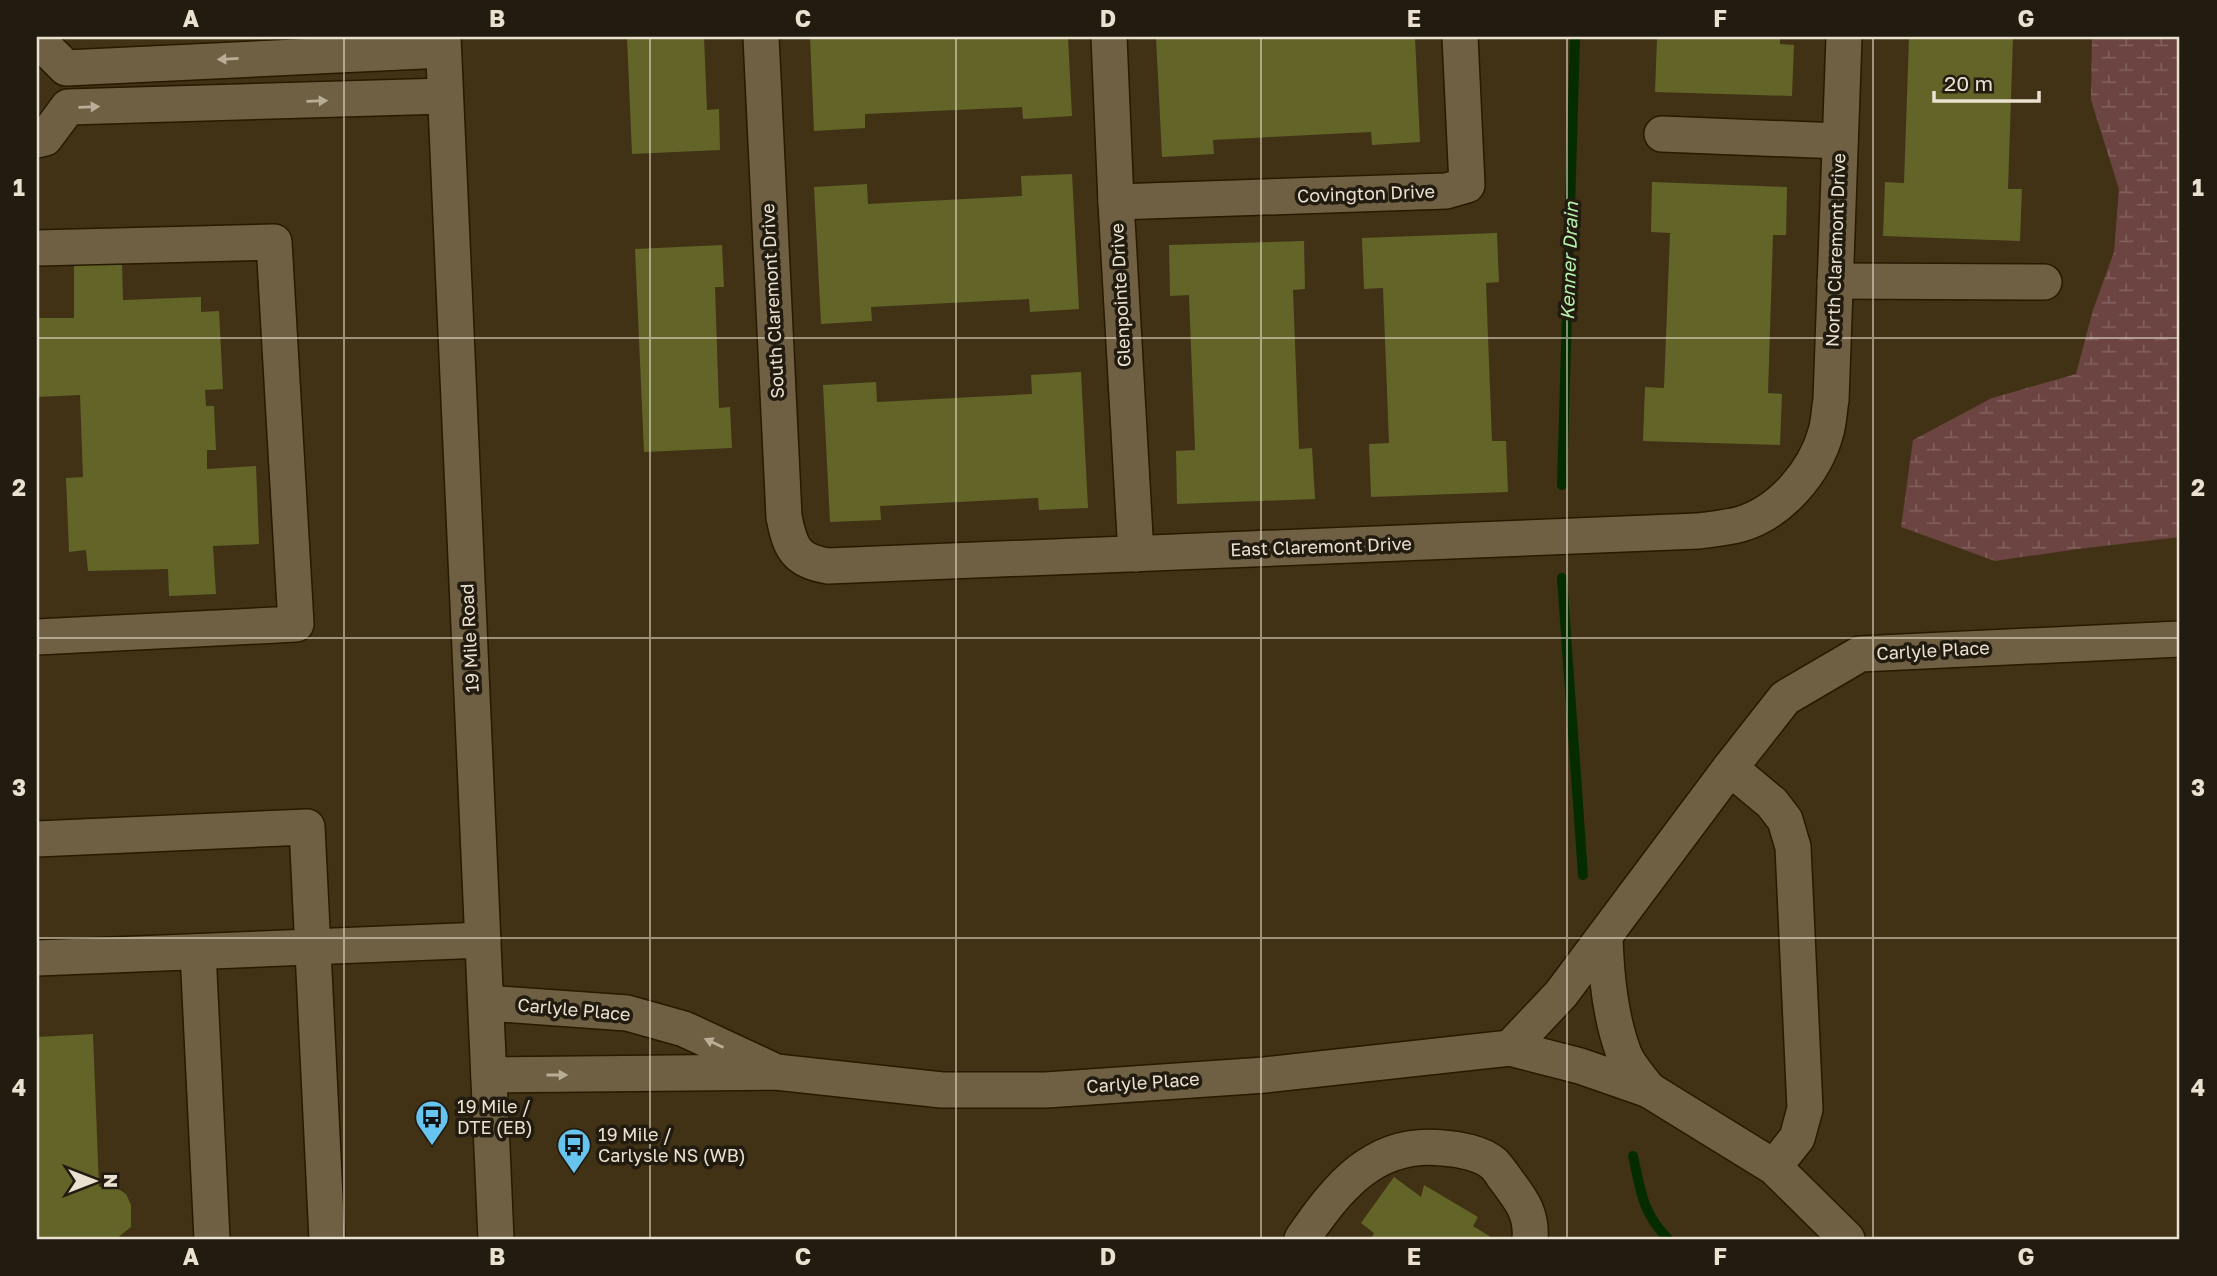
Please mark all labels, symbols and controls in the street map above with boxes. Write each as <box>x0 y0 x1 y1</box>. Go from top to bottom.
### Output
text: A <box>183 4 200 32</box>
text: B <box>489 4 505 32</box>
text: C <box>795 4 811 32</box>
text: D <box>1100 4 1116 32</box>
text: E <box>1407 4 1421 32</box>
text: F <box>1713 4 1727 32</box>
text: G <box>2018 4 2034 32</box>
one-way arrow <box>217 54 239 65</box>
scale bar <box>1934 60 2038 104</box>
text: 20 m <box>1944 70 1993 96</box>
one-way arrow <box>306 95 328 106</box>
one-way arrow <box>79 101 101 112</box>
street label: North Claremont Drive <box>1821 153 1849 347</box>
text: 1 <box>13 173 25 201</box>
text: 1 <box>2192 173 2204 201</box>
street label: Covington Drive <box>1297 180 1435 206</box>
water label: Kenner Drain <box>1555 200 1582 321</box>
street label: South Claremont Drive <box>756 203 788 399</box>
street label: Glenpointe Drive <box>1105 223 1135 368</box>
text: 2 <box>12 473 26 501</box>
text: 2 <box>2191 473 2205 501</box>
street label: East Claremont Drive <box>1230 532 1412 560</box>
street label: 19 Mile Road <box>455 583 483 693</box>
street label: Carlyle Place <box>1876 636 1990 664</box>
text: 3 <box>12 773 26 801</box>
text: 3 <box>2191 773 2205 801</box>
street label: Carlyle Place <box>517 993 632 1025</box>
one-way arrow <box>704 1037 724 1049</box>
street label: Carlyle Place <box>1086 1067 1200 1097</box>
one-way arrow <box>546 1069 568 1081</box>
text: 4 <box>12 1073 26 1101</box>
text: 4 <box>2191 1073 2205 1101</box>
place label: 19 Mile / DTE (EB) <box>457 1095 533 1138</box>
bus stop icon: 19 Mile / DTE (EB) <box>413 1098 451 1147</box>
place label: 19 Mile / Carlysle NS (WB) <box>598 1123 746 1166</box>
bus stop icon: 19 Mile / Carlysle NS (WB) <box>555 1126 593 1175</box>
north arrow <box>60 1146 130 1216</box>
text: N <box>100 1174 123 1188</box>
text: A <box>183 1242 200 1270</box>
text: B <box>489 1242 505 1270</box>
text: C <box>795 1242 811 1270</box>
text: D <box>1100 1242 1116 1270</box>
text: E <box>1407 1242 1421 1270</box>
text: F <box>1713 1242 1727 1270</box>
text: G <box>2018 1242 2034 1270</box>

